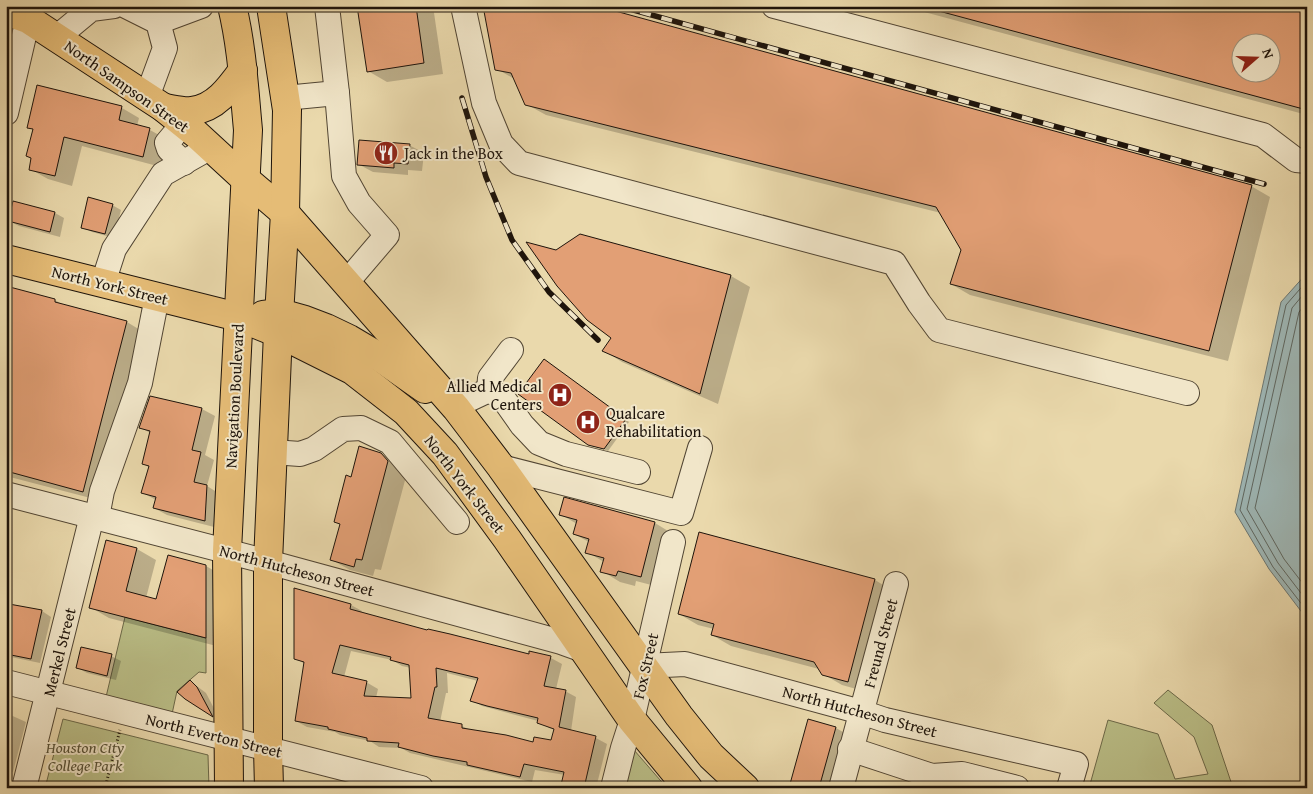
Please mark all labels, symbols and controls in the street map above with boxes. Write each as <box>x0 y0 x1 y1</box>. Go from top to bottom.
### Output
north arrow <box>1230 32 1280 82</box>
street label: North Sampson Street <box>60 34 195 138</box>
text: N <box>1257 46 1279 62</box>
restaurant icon: Jack in the Box <box>373 140 399 166</box>
place label: Jack in the Box <box>402 141 504 165</box>
street label: North York Street <box>49 259 171 311</box>
street label: Navigation Boulevard <box>218 323 250 469</box>
place label: Allied Medical Centers <box>446 374 543 416</box>
hospital icon: Allied Medical Centers <box>547 382 573 408</box>
place label: Qualcare Rehabilitation <box>606 401 702 443</box>
hospital icon: Qualcare Rehabilitation <box>575 409 601 435</box>
street label: North York Street <box>419 430 511 539</box>
street label: North Hutcheson Street <box>217 538 377 602</box>
street label: Freund Street <box>857 595 904 690</box>
street label: Merkel Street <box>36 605 82 699</box>
street label: Fox Street <box>626 630 664 701</box>
street label: North Hutcheson Street <box>780 679 940 743</box>
street label: North Everton Street <box>143 706 285 764</box>
park label: Houston City College Park <box>45 735 125 777</box>

